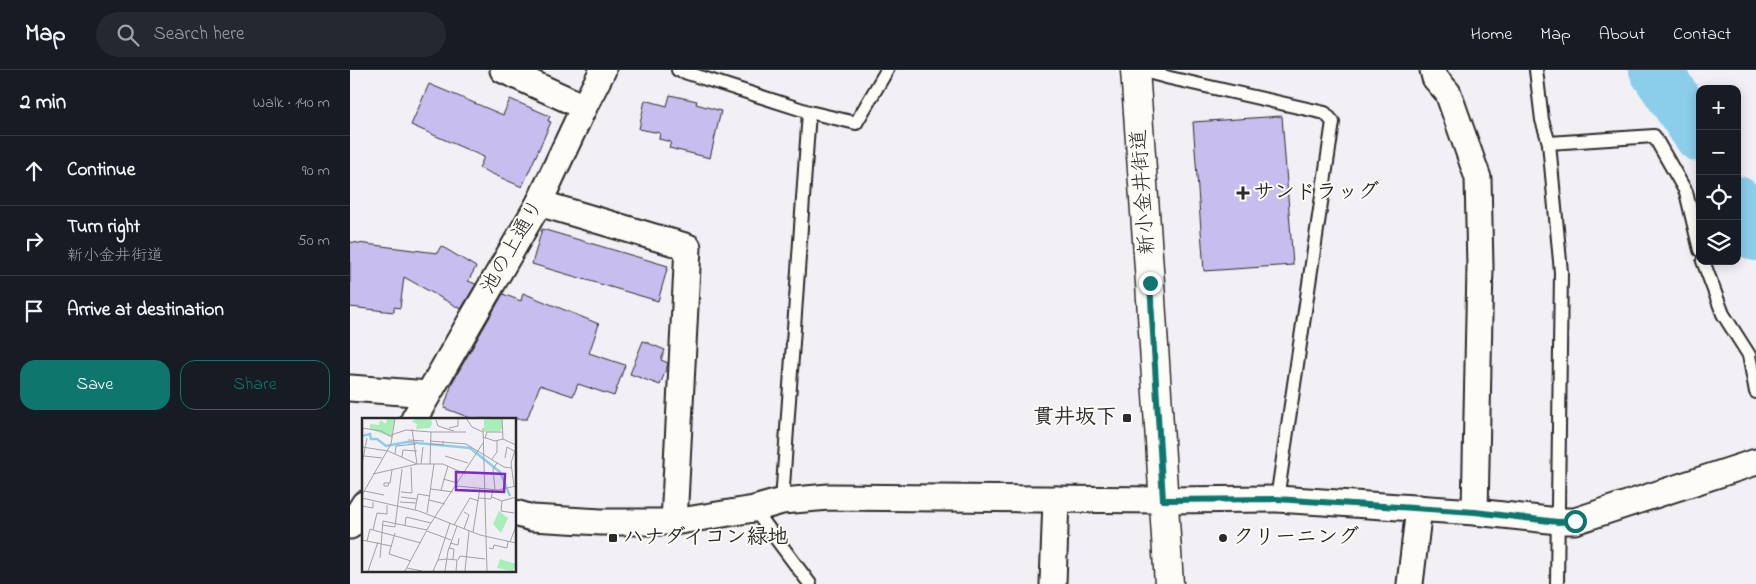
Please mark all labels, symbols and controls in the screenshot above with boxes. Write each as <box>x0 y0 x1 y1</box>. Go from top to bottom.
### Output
search box <box>96 12 446 57</box>
text: Map <box>25 17 66 52</box>
icon: search <box>114 21 142 49</box>
text: Search here <box>154 21 245 48</box>
text: Home <box>1471 22 1512 48</box>
text: Map <box>1540 22 1571 48</box>
text: About <box>1599 22 1645 48</box>
text: Contact <box>1673 22 1731 48</box>
map controls <box>1696 85 1741 265</box>
button: + <box>1696 85 1741 130</box>
text: 2 min <box>20 88 66 118</box>
text: Walk · 140 m <box>253 91 330 115</box>
street label: 新小金井街道 <box>1125 128 1163 256</box>
button: − <box>1696 130 1741 175</box>
icon: ahead <box>20 157 48 185</box>
text: Continue <box>67 157 135 184</box>
text: 90 m <box>302 159 330 183</box>
button: locate <box>1696 175 1741 220</box>
place label: サンドラッグ <box>1253 178 1379 208</box>
marker: サンドラッグ <box>1237 187 1249 199</box>
street label: 池の上通り <box>474 194 552 300</box>
text: Turn right <box>67 214 140 241</box>
button: layers <box>1696 220 1741 265</box>
icon: right <box>20 227 48 255</box>
text: 50 m <box>298 229 330 253</box>
text: 新小金井街道 <box>67 244 163 268</box>
route end <box>1139 272 1162 295</box>
icon: arrive <box>20 297 48 325</box>
text: Arrive at destination <box>67 297 224 324</box>
button: Save <box>20 360 170 410</box>
button: Share <box>180 360 330 410</box>
place label: 貫井坂下 <box>1033 403 1117 433</box>
marker: 貫井坂下 <box>1121 412 1133 424</box>
inset map <box>362 418 516 572</box>
route start <box>1564 510 1587 533</box>
place label: ハナダイコン緑地 <box>623 523 788 553</box>
place label: クリーニング <box>1233 523 1359 553</box>
marker: ハナダイコン緑地 <box>607 532 619 544</box>
marker: クリーニング <box>1217 532 1229 544</box>

